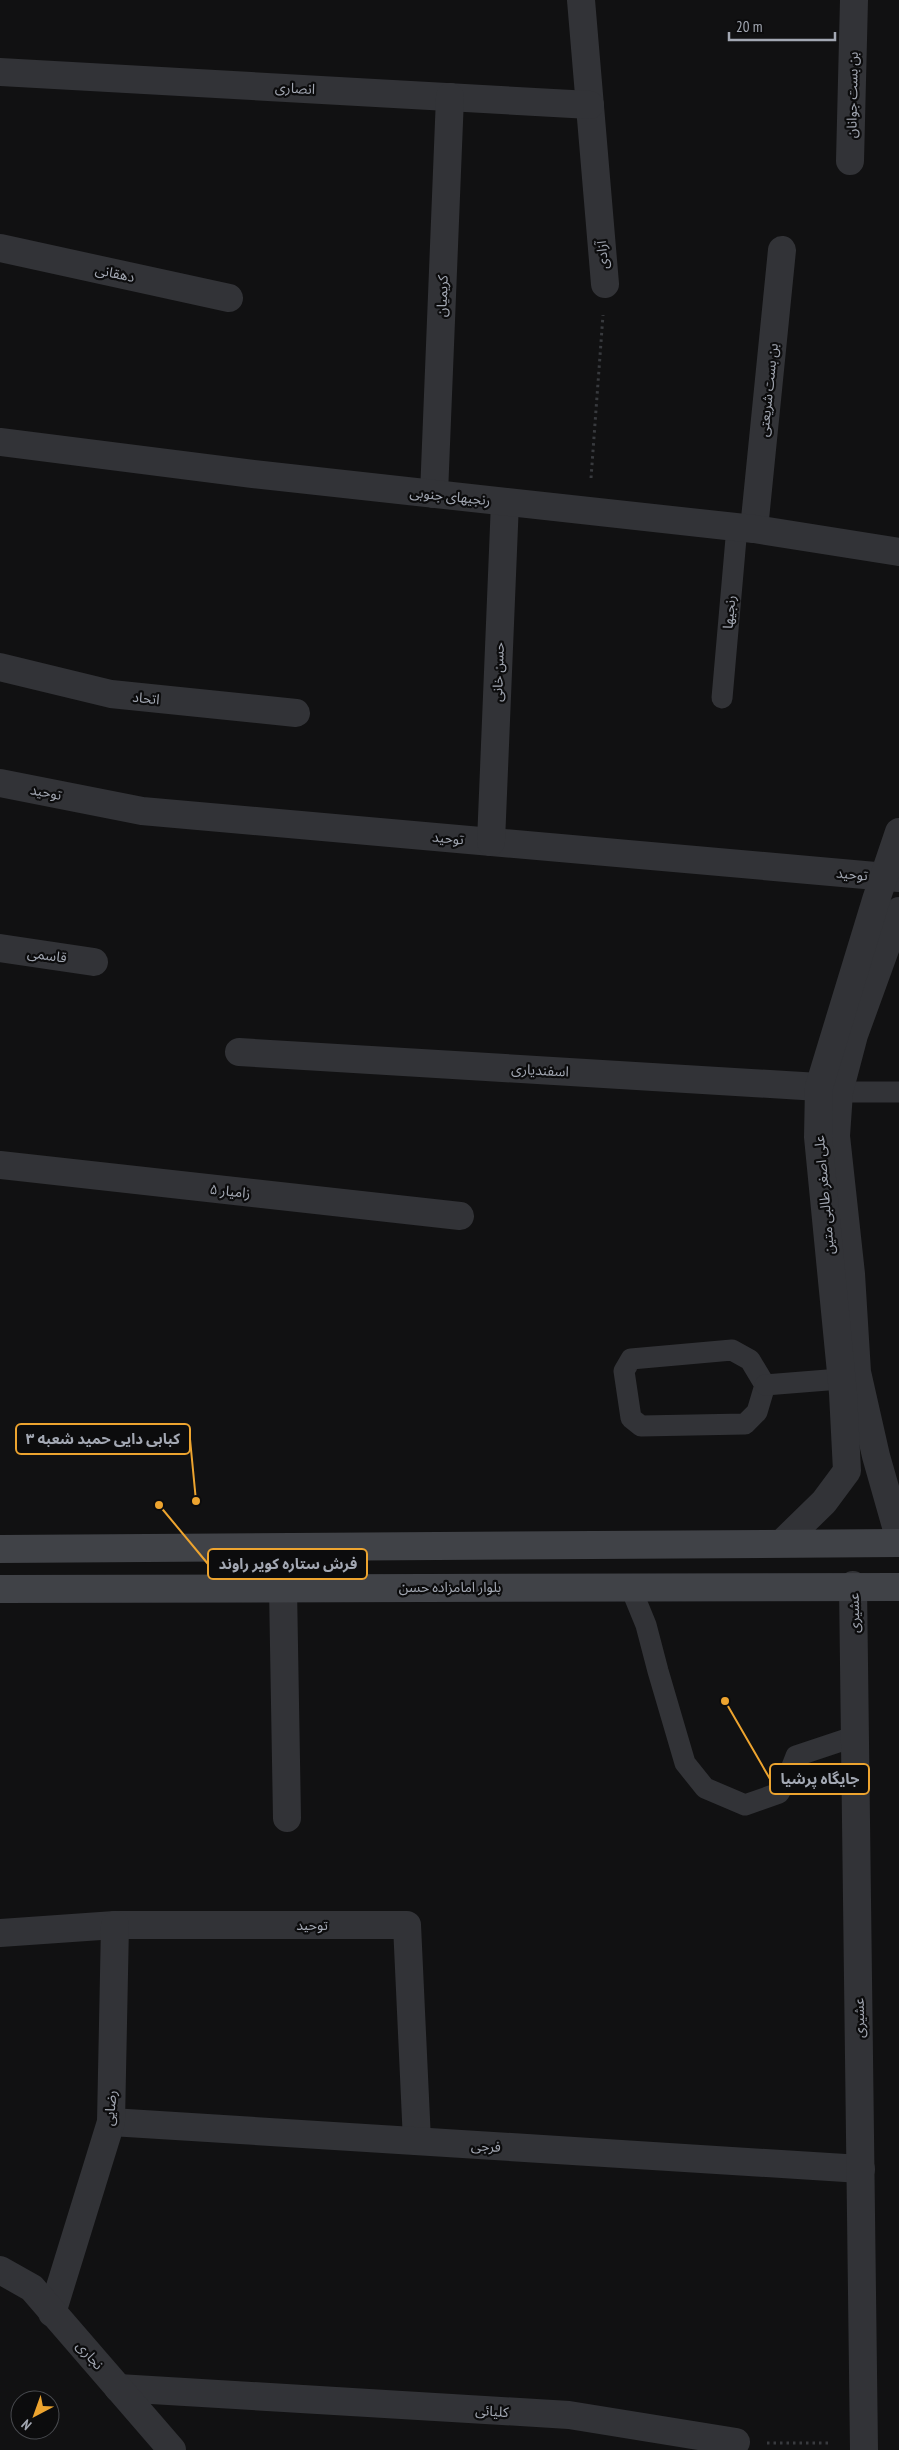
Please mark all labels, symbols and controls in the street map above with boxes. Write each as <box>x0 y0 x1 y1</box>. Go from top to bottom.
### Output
scale bar <box>729 10 835 42</box>
text: 20 m <box>736 17 762 36</box>
street label: بن بست جوانان <box>842 51 862 138</box>
street label: انصاری <box>274 78 316 98</box>
street label: آزادی <box>592 239 612 270</box>
street label: دهقانی <box>94 260 137 286</box>
street label: کریمیان <box>432 274 452 317</box>
street label: بن بست شریعتی <box>754 342 782 438</box>
street label: رنجیهای جنوبی <box>409 483 491 509</box>
street label: رنجیها <box>719 594 739 630</box>
street label: حسن خانی <box>488 642 508 702</box>
street label: اتحاد <box>132 688 160 708</box>
street label: توحید <box>29 780 63 804</box>
street label: توحید <box>431 828 465 848</box>
street label: توحید <box>835 864 869 884</box>
street label: قاسمی <box>26 943 68 967</box>
street label: اسفندیاری <box>511 1060 569 1080</box>
street label: علی اصغر طالبی متین <box>810 1135 838 1255</box>
street label: زامیار ۵ <box>209 1180 251 1202</box>
callout: کبابی دایی حمید شعبه ۳ <box>16 1424 190 1454</box>
text: کبابی دایی حمید شعبه ۳ <box>26 1429 180 1448</box>
callout: فرش ستاره کویر راوند <box>208 1549 367 1579</box>
text: فرش ستاره کویر راوند <box>219 1554 357 1573</box>
street label: بلوار امامزاده حسن <box>399 1578 501 1596</box>
street label: عشیری <box>845 1593 863 1633</box>
callout: جایگاه پرشیا <box>770 1764 869 1794</box>
text: جایگاه پرشیا <box>781 1769 860 1789</box>
street label: توحید <box>296 1916 328 1934</box>
street label: عشیری <box>850 1998 868 2038</box>
street label: رضایی <box>99 2089 121 2127</box>
street label: فرجی <box>471 2136 501 2156</box>
street label: نجاری <box>73 2337 108 2373</box>
north arrow <box>10 2390 60 2440</box>
street label: کلیائی <box>475 2401 509 2421</box>
text: N <box>18 2416 35 2434</box>

